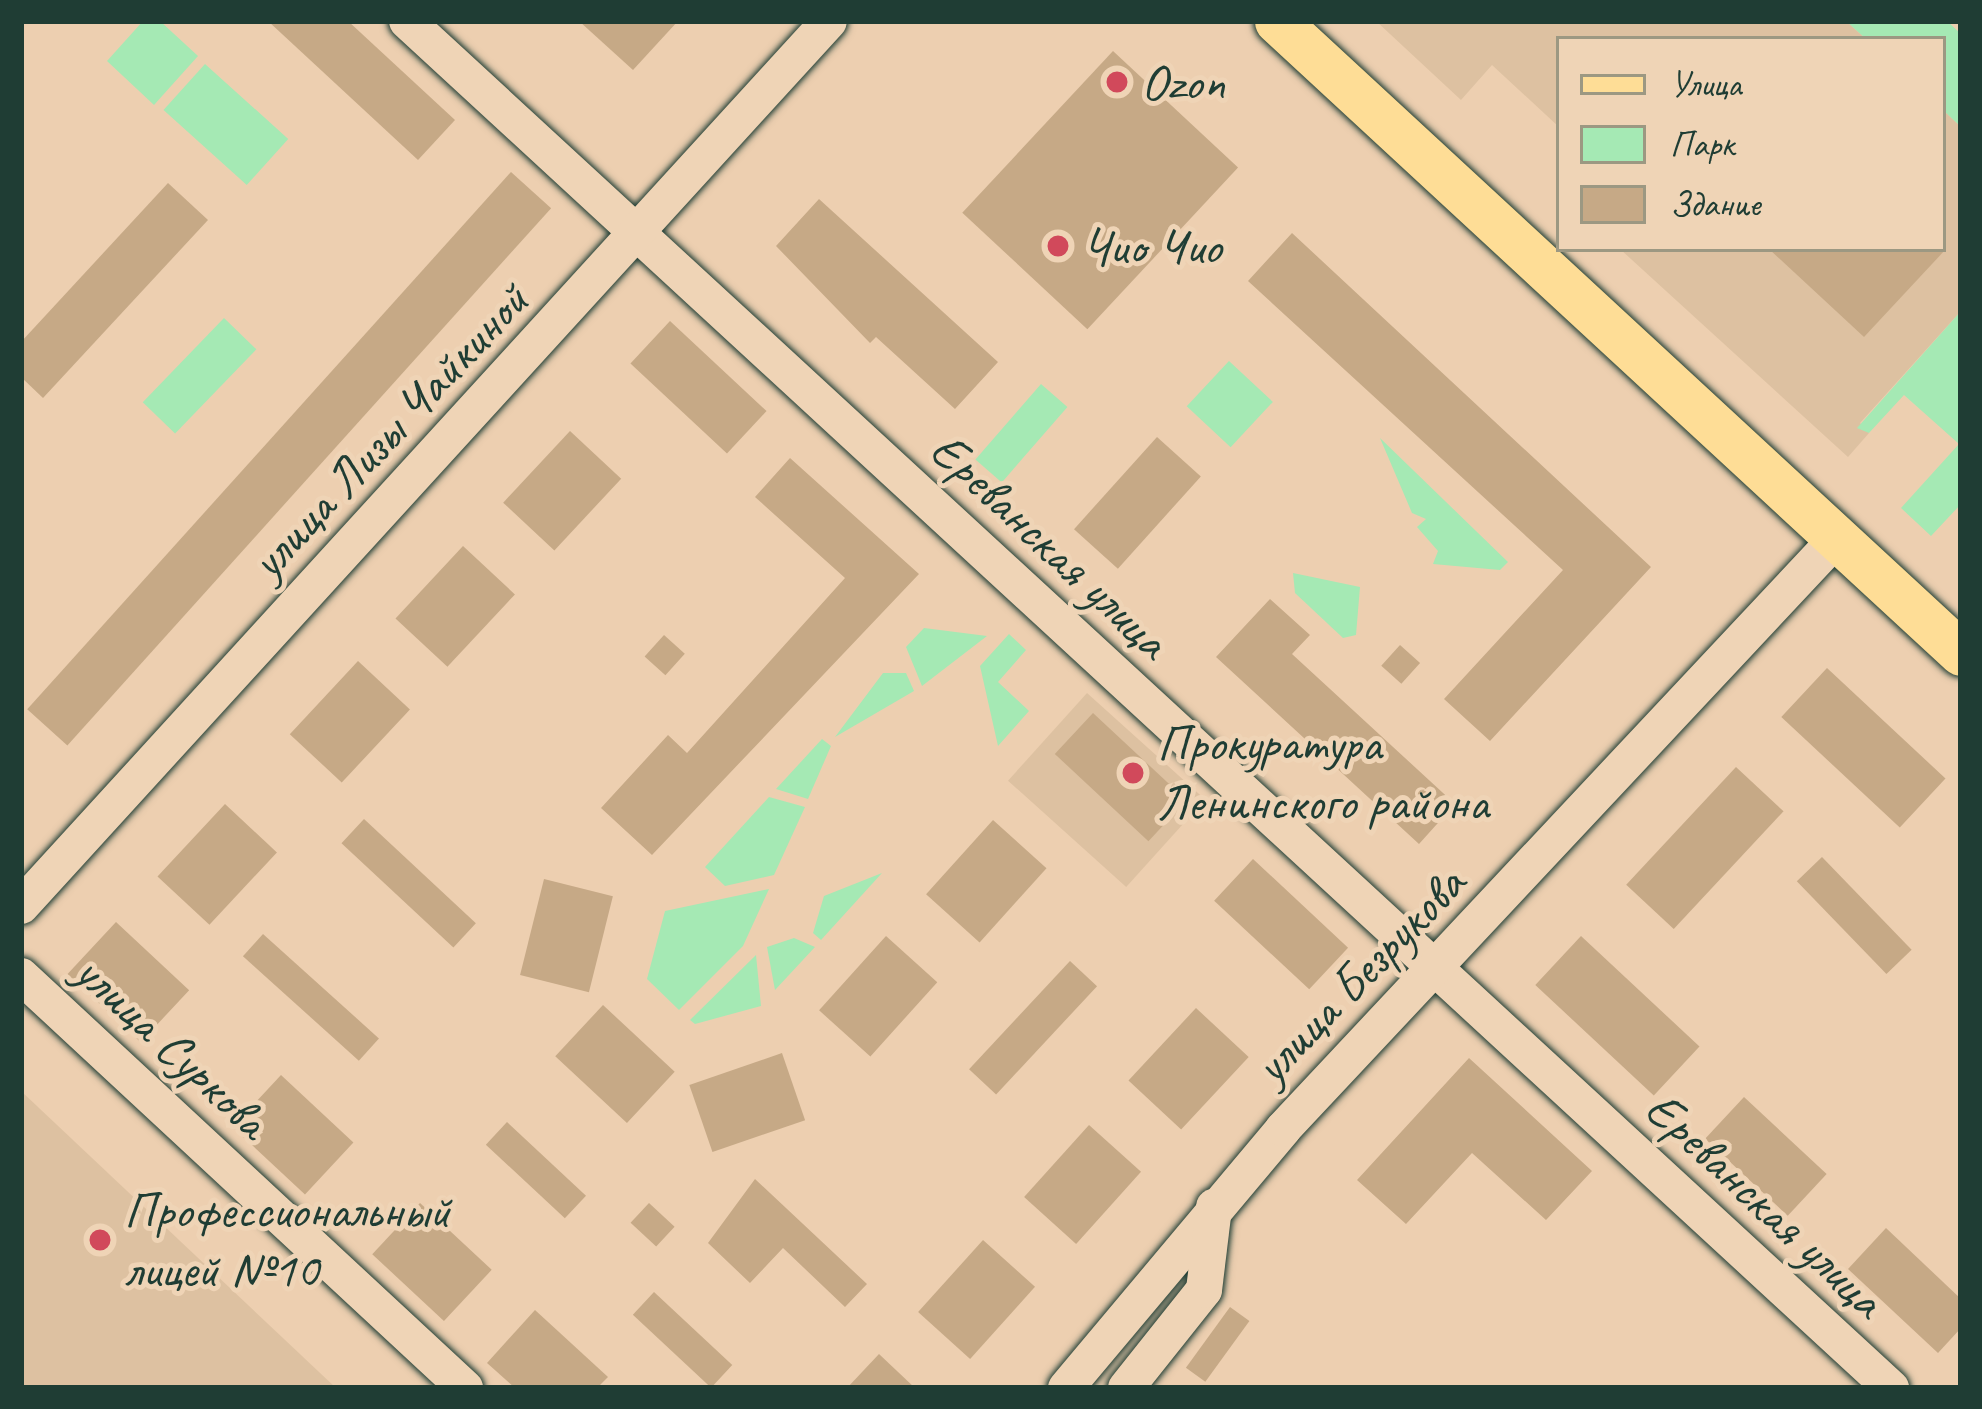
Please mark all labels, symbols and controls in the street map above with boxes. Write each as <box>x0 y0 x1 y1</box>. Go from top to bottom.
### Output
legend <box>1556 36 1946 252</box>
place label: Ozon <box>1141 51 1225 113</box>
text: Улица <box>1670 61 1741 107</box>
marker: Ozon <box>1104 69 1130 95</box>
text: Парк <box>1670 121 1734 167</box>
text: Здание <box>1670 181 1760 227</box>
place label: Чио Чио <box>1082 215 1222 277</box>
marker: Чио Чио <box>1045 233 1071 259</box>
street label: улица Лизы Чайкиной <box>237 271 541 591</box>
street label: Ереванская улица <box>917 418 1183 672</box>
place label: Прокуратура Ленинского района <box>1157 713 1490 833</box>
marker: Прокуратура Ленинского района <box>1120 760 1146 786</box>
street label: улица Безрукова <box>1241 854 1477 1096</box>
street label: улица Суркова <box>62 941 282 1151</box>
street label: Ереванская улица <box>1632 1077 1898 1331</box>
place label: Профессиональный лицей №10 <box>124 1180 450 1300</box>
marker: Профессиональный лицей №10 <box>87 1227 113 1253</box>

